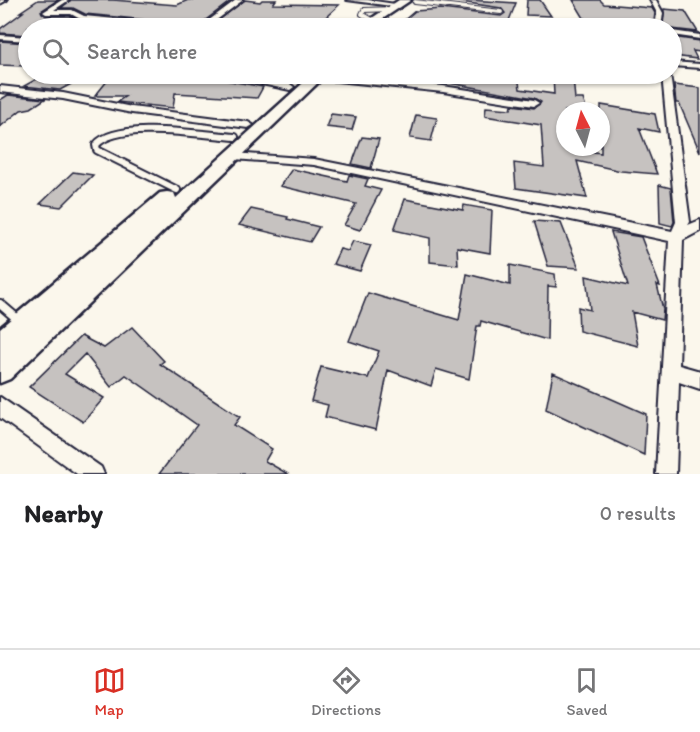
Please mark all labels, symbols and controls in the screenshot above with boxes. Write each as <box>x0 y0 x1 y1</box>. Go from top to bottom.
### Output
search box <box>18 18 682 84</box>
icon: search <box>39 35 72 68</box>
text: Search here <box>87 38 197 65</box>
north arrow <box>556 102 610 156</box>
text: Nearby <box>24 497 103 529</box>
text: 0 results <box>600 501 676 525</box>
tab: Map <box>93 664 126 719</box>
tab: Directions <box>311 664 381 719</box>
tab: Saved <box>567 664 607 719</box>

